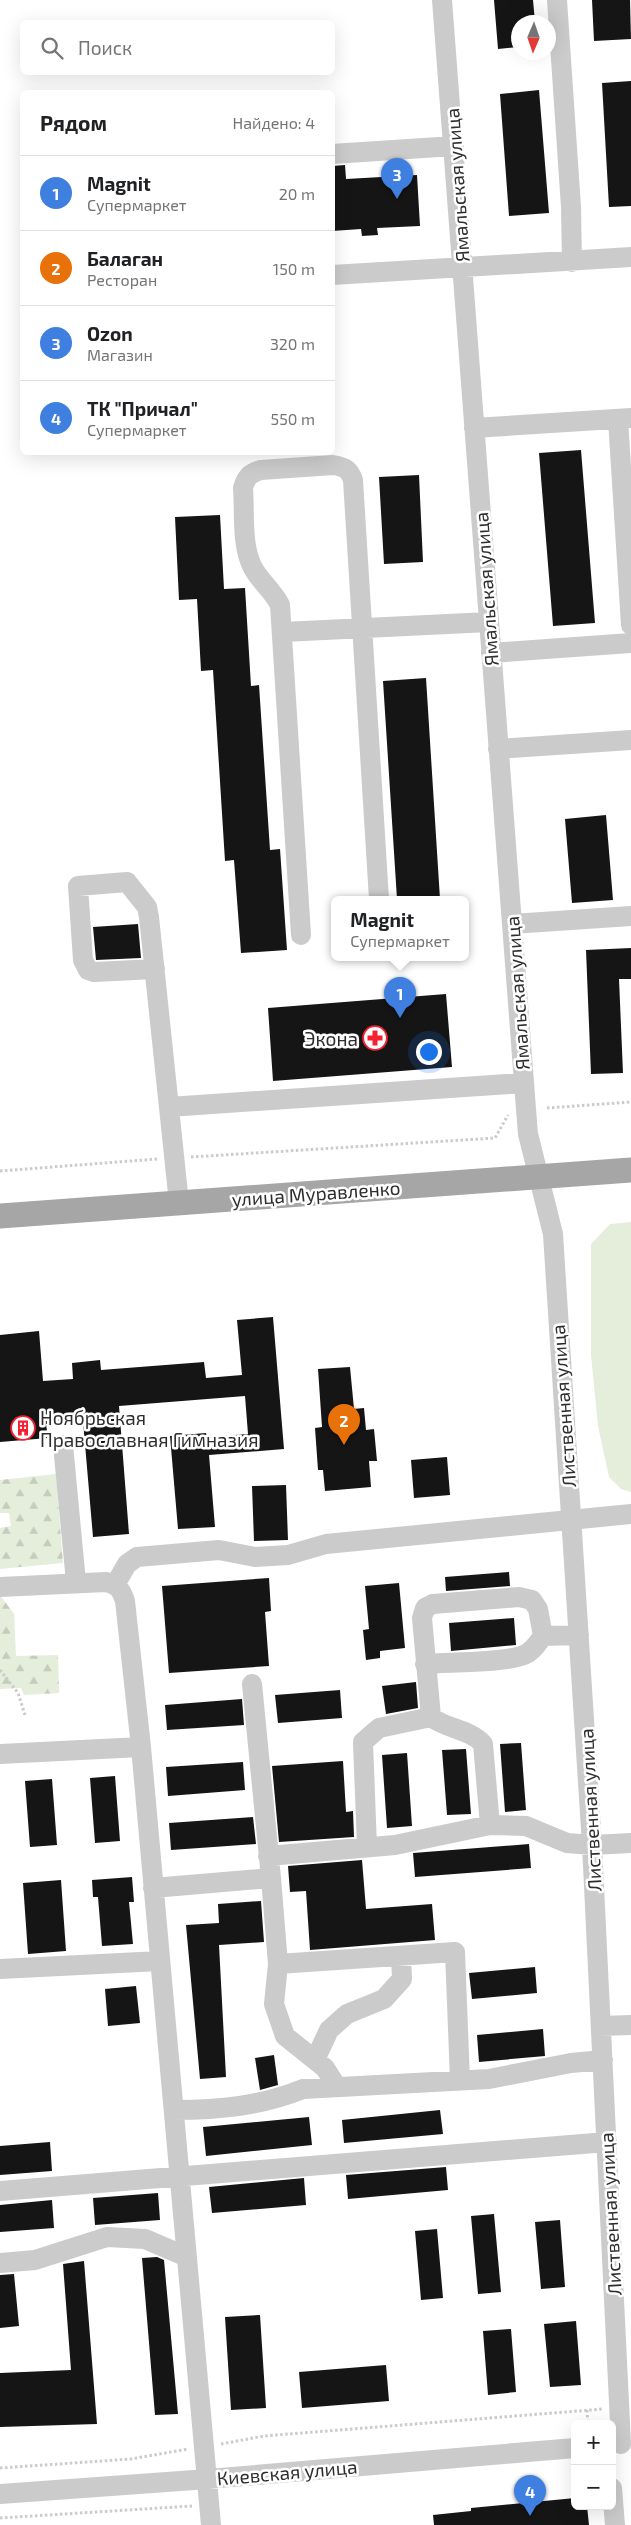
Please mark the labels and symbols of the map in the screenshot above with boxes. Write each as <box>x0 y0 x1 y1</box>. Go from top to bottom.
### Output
north arrow <box>511 15 556 60</box>
street label: Ямальская улица <box>440 107 475 263</box>
pin: 3 <box>381 158 413 199</box>
street label: Ямальская улица <box>469 511 504 667</box>
street label: Ямальская улица <box>500 915 535 1071</box>
pin: 1 <box>384 977 416 1018</box>
pharmacy icon: Экона <box>362 1025 388 1051</box>
place label: Экона <box>305 1027 358 1050</box>
your location <box>416 1039 442 1065</box>
street label: улица Муравленко <box>231 1176 401 1211</box>
street label: Лиственная улица <box>546 1324 581 1488</box>
pin: 2 <box>328 1404 360 1445</box>
place label: Ноябрьская Православная Гимназия <box>40 1406 259 1451</box>
building icon: Ноябрьская Православная Гимназия <box>10 1415 36 1441</box>
street label: Лиственная улица <box>574 1728 607 1892</box>
street label: Лиственная улица <box>594 2132 627 2296</box>
street label: Киевская улица <box>216 2454 358 2491</box>
pin: 4 <box>514 2475 546 2516</box>

